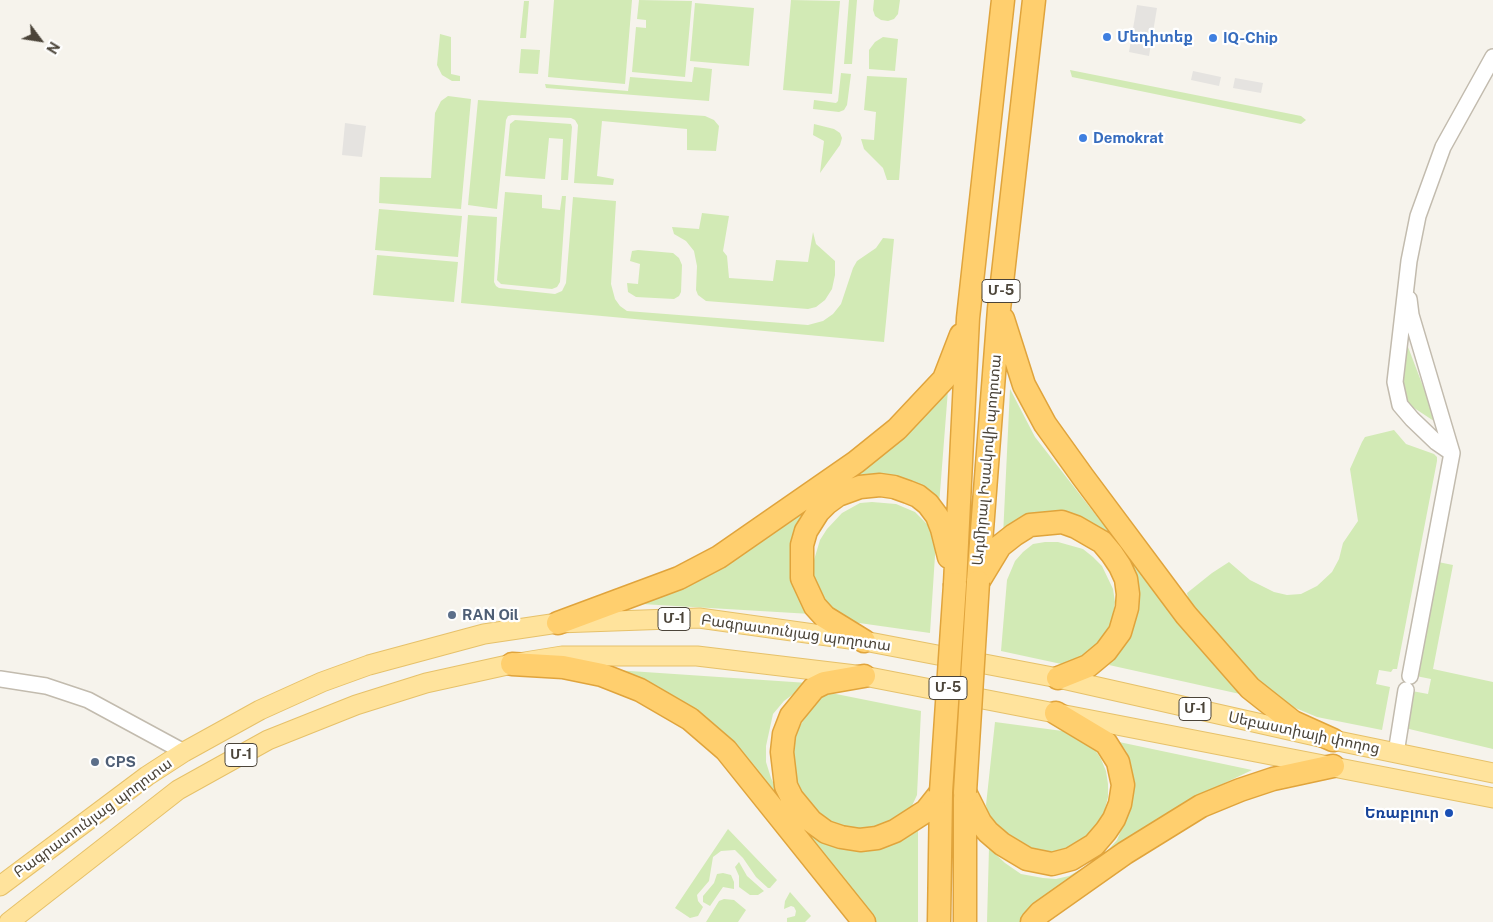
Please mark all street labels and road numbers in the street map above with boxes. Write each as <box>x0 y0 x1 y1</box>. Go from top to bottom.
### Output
road number: Մ-5 <box>982 280 1020 302</box>
street label: Ադմիրալ Իսակովի պողոտա <box>969 354 1005 566</box>
road number: Մ-1 <box>658 608 690 630</box>
street label: Բագրատունյաց պողոտա <box>700 611 892 655</box>
road number: Մ-5 <box>929 676 967 700</box>
road number: Մ-1 <box>1179 698 1211 721</box>
street label: Սեբաստիայի փողոց <box>1227 708 1381 758</box>
road number: Մ-1 <box>225 744 257 766</box>
street label: Բագրատունյաց պողոտա <box>10 754 176 882</box>

